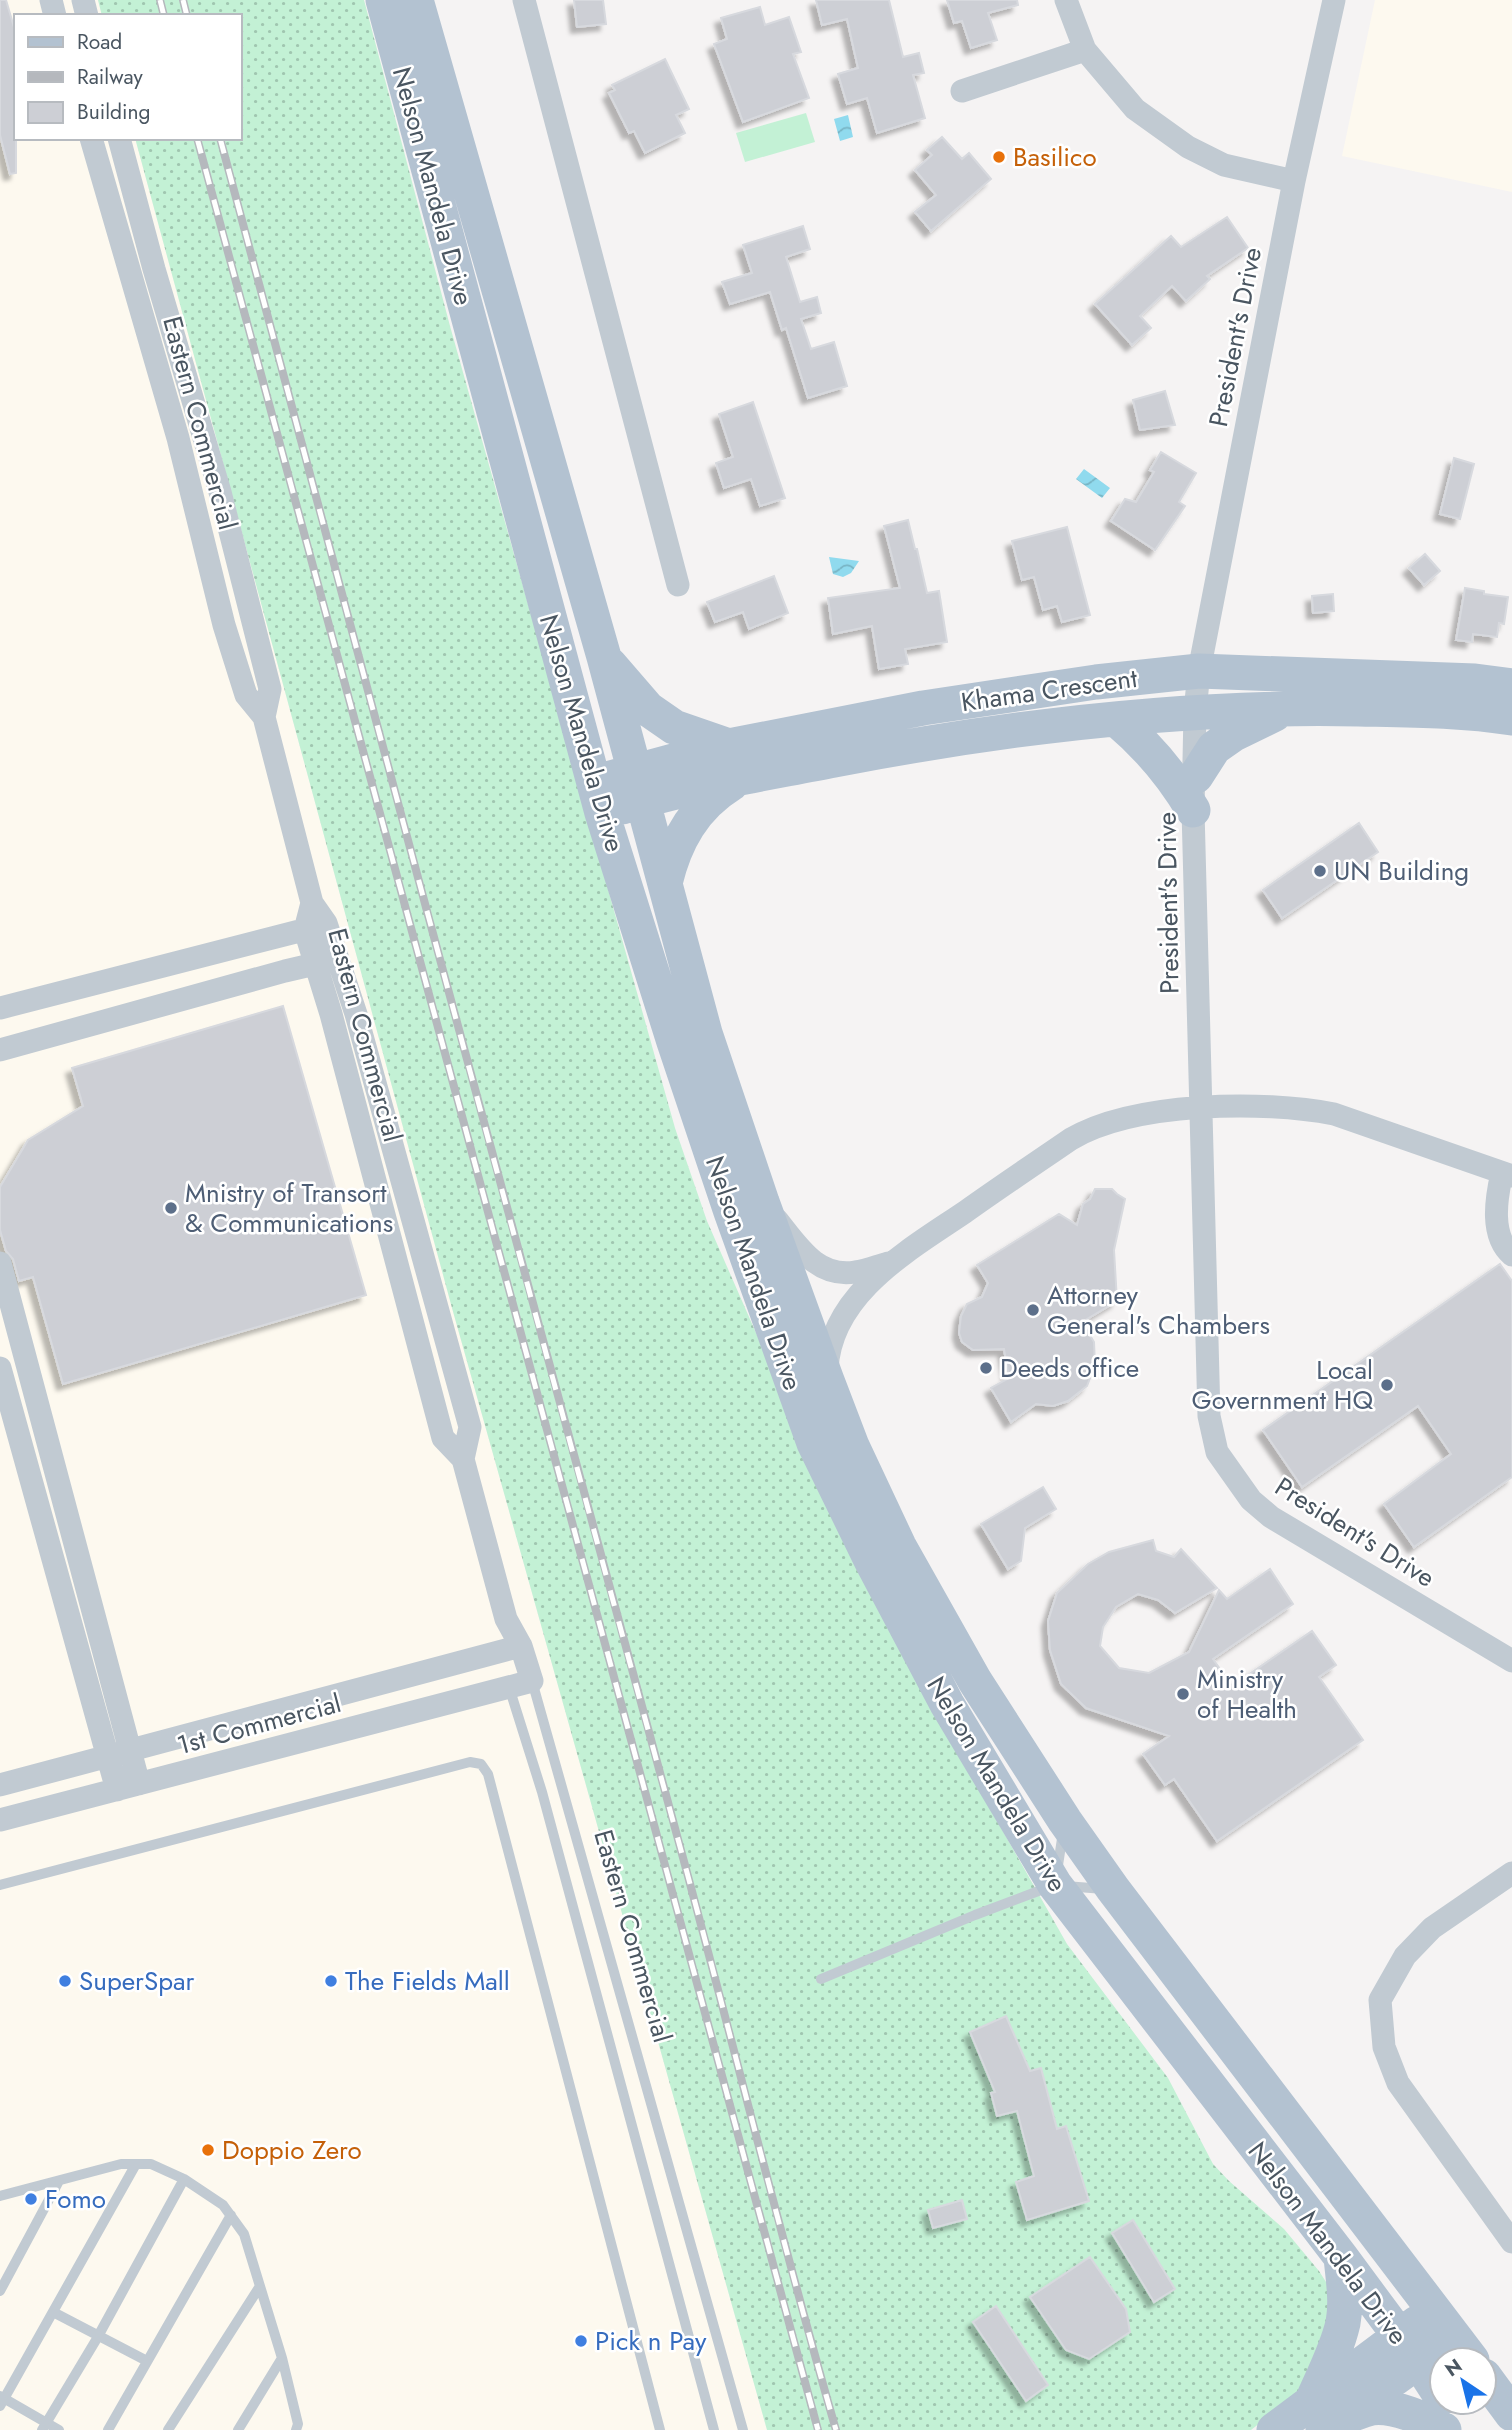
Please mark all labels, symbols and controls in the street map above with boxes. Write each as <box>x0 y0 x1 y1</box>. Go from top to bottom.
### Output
legend <box>14 14 242 140</box>
text: Road <box>77 27 122 57</box>
text: Railway <box>77 62 143 92</box>
street label: Nelson Mandela Drive <box>383 63 483 309</box>
text: Building <box>77 97 150 127</box>
place label: Basilico <box>1013 138 1097 176</box>
marker: Basilico <box>991 149 1007 165</box>
street label: President's Drive <box>1199 244 1271 430</box>
street label: Eastern Commercial <box>153 312 247 534</box>
street label: Nelson Mandela Drive <box>530 610 634 856</box>
street label: Khama Crescent <box>959 659 1140 721</box>
street label: President's Drive <box>1147 812 1189 994</box>
place label: UN Building <box>1334 852 1469 890</box>
marker: UN Building <box>1312 863 1328 879</box>
street label: Eastern Commercial <box>318 924 412 1146</box>
street label: Nelson Mandela Drive <box>696 1151 812 1395</box>
place label: Mnistry of Transort & Communications <box>185 1174 393 1242</box>
marker: Mnistry of Transort & Communications <box>163 1200 179 1216</box>
place label: Attorney General's Chambers <box>1047 1276 1270 1344</box>
marker: Attorney General's Chambers <box>1025 1302 1041 1318</box>
place label: Deeds office <box>1000 1349 1139 1387</box>
place label: Local Government HQ <box>1192 1351 1373 1419</box>
marker: Deeds office <box>978 1360 994 1376</box>
marker: Local Government HQ <box>1379 1377 1395 1393</box>
street label: President's Drive <box>1268 1468 1442 1596</box>
place label: Ministry of Health <box>1197 1660 1297 1728</box>
street label: Nelson Mandela Drive <box>918 1669 1076 1899</box>
street label: 1st Commercial <box>173 1684 345 1764</box>
marker: Ministry of Health <box>1175 1686 1191 1702</box>
street label: Eastern Commercial <box>584 1825 682 2047</box>
place label: SuperSpar <box>79 1962 195 2000</box>
place label: The Fields Mall <box>345 1962 510 2000</box>
marker: SuperSpar <box>57 1973 73 1989</box>
marker: The Fields Mall <box>323 1973 339 1989</box>
place label: Doppio Zero <box>222 2131 362 2169</box>
street label: Nelson Mandela Drive <box>1239 2134 1417 2352</box>
marker: Doppio Zero <box>200 2142 216 2158</box>
place label: Fomo <box>45 2180 106 2218</box>
marker: Fomo <box>23 2191 39 2207</box>
place label: Pick n Pay <box>595 2322 707 2360</box>
marker: Pick n Pay <box>573 2333 589 2349</box>
north arrow <box>1428 2346 1498 2416</box>
text: N <box>1440 2352 1467 2383</box>

